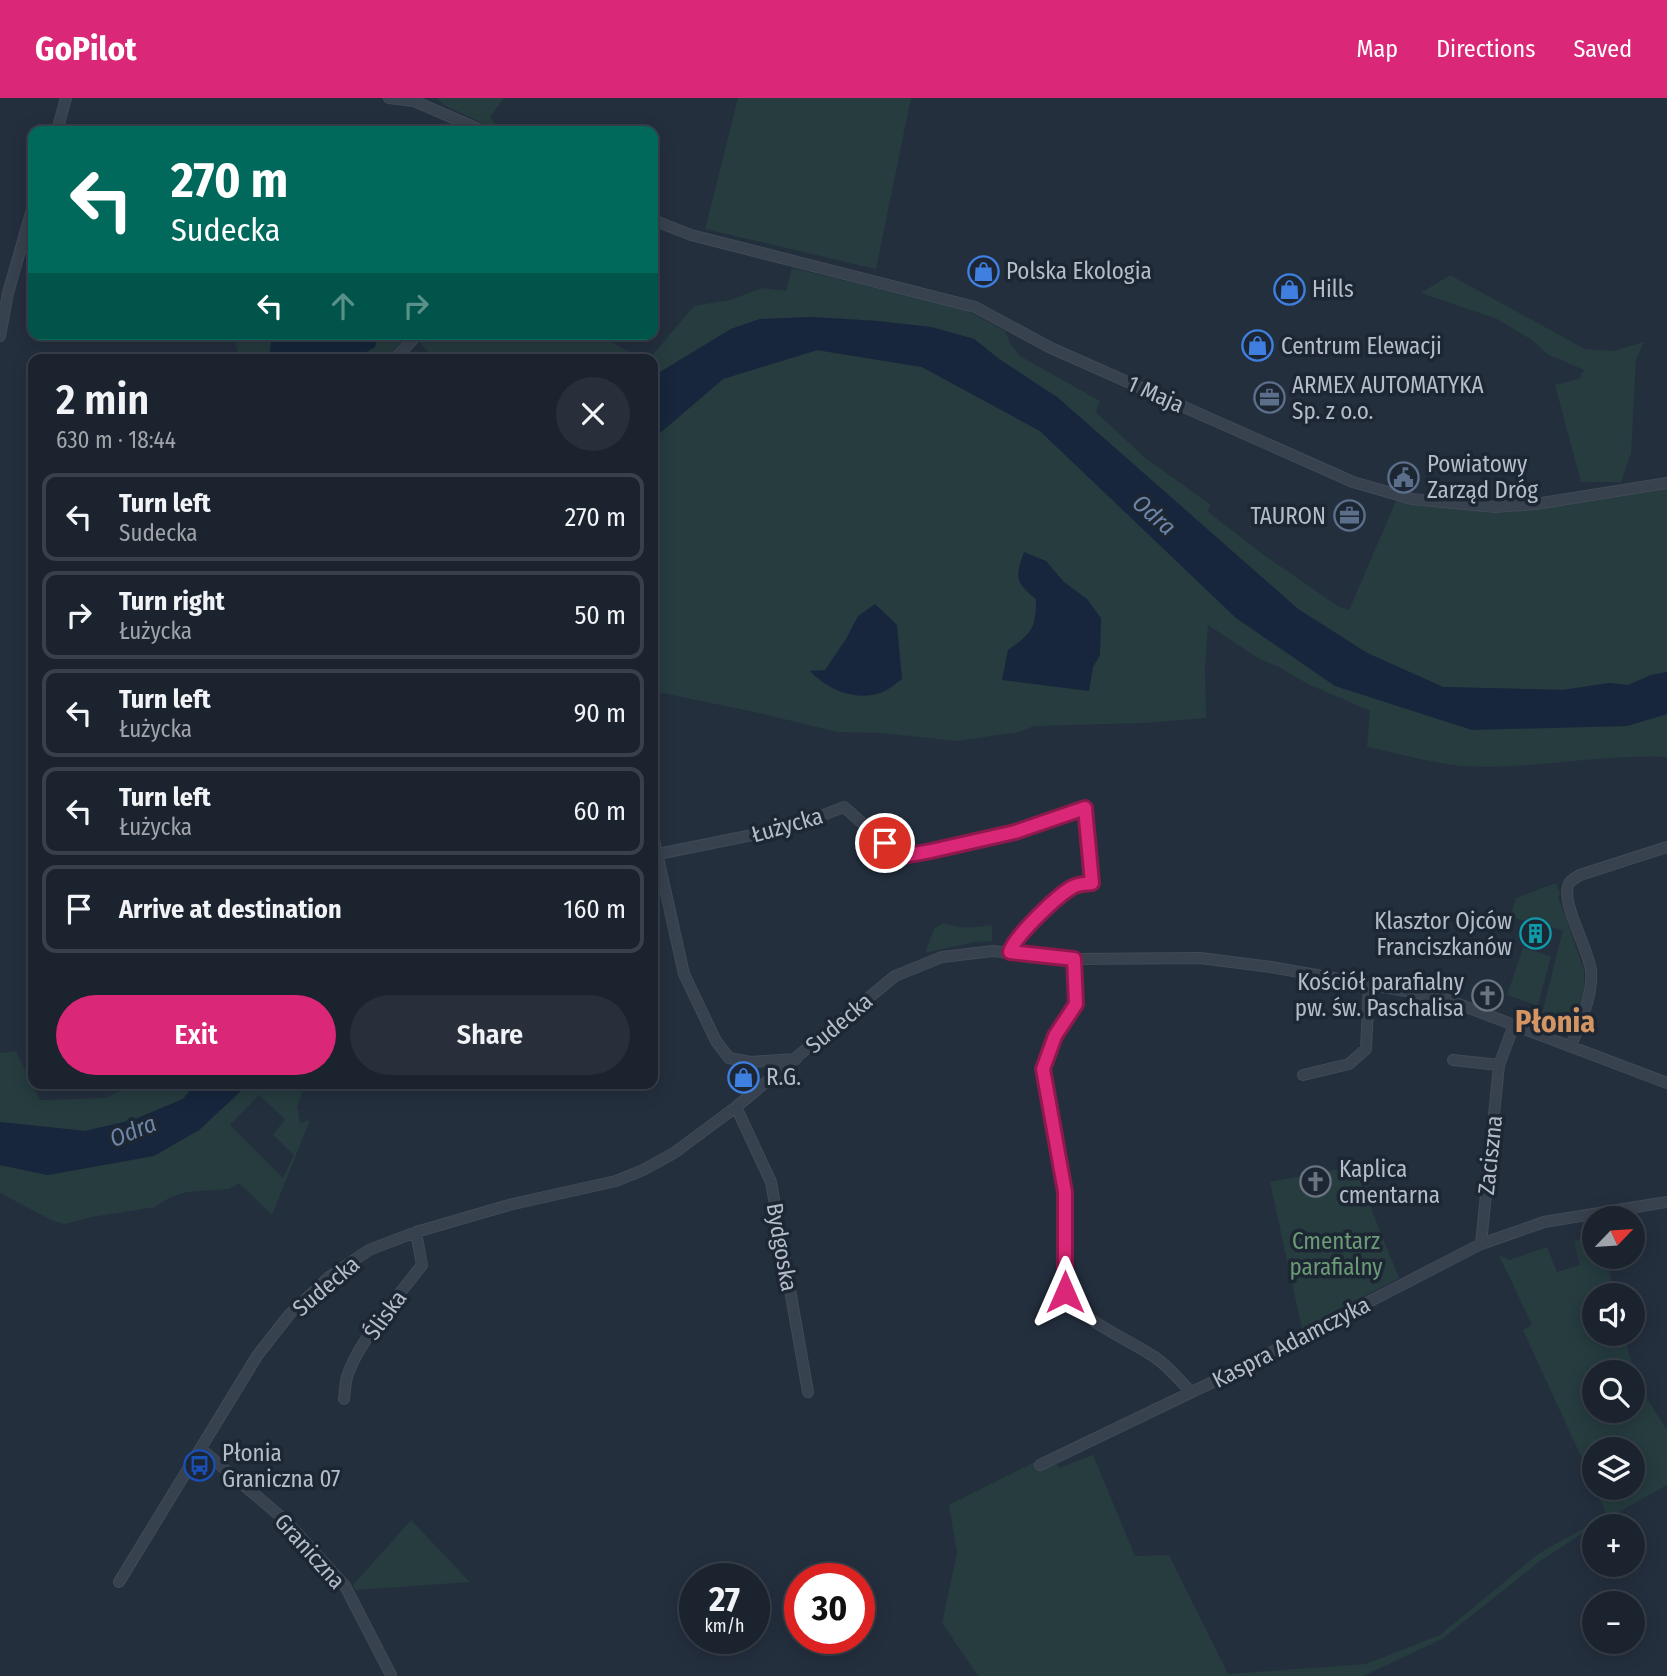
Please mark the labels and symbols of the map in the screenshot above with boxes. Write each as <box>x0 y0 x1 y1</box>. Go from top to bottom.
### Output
shop icon: Polska Ekologia <box>966 254 1000 288</box>
place label: Polska Ekologia <box>1006 257 1152 285</box>
shop icon: Hills <box>1272 272 1306 306</box>
place label: Hills <box>1312 275 1354 303</box>
shop icon: Centrum Elewacji <box>1241 329 1275 363</box>
place label: Centrum Elewacji <box>1281 332 1442 360</box>
street label: 1 Maja <box>1123 369 1189 419</box>
place label: ARMEX AUTOMATYKA Sp. z o.o. <box>1292 371 1484 425</box>
office icon: ARMEX AUTOMATYKA Sp. z o.o. <box>1252 381 1286 415</box>
place label: Powiatowy Zarząd Dróg <box>1427 450 1538 504</box>
public building icon: Powiatowy Zarząd Dróg <box>1387 460 1421 494</box>
water label: Odra <box>1127 489 1181 541</box>
office icon: TAURON <box>1332 499 1366 533</box>
place label: TAURON <box>1250 502 1326 530</box>
street label: Łużycka <box>748 801 826 849</box>
pin <box>855 813 915 873</box>
place label: Klasztor Ojców Franciszkanów <box>1374 907 1512 961</box>
building icon: Klasztor Ojców Franciszkanów <box>1518 917 1552 951</box>
place label: Kościół parafialny pw. św. Paschalisa <box>1295 968 1465 1022</box>
church icon: Kościół parafialny pw. św. Paschalisa <box>1470 978 1504 1012</box>
street label: Sudecka <box>800 987 878 1059</box>
district label: Płonia <box>1515 1004 1595 1040</box>
shop icon: R.G. <box>726 1060 760 1094</box>
place label: R.G. <box>766 1063 801 1091</box>
water label: Odra <box>106 1109 160 1153</box>
street label: Zaciszna <box>1472 1114 1508 1196</box>
place label: Kaplica cmentarna <box>1339 1155 1440 1209</box>
church icon: Kaplica cmentarna <box>1299 1165 1333 1199</box>
street label: Bydgoska <box>760 1201 804 1293</box>
north arrow <box>1582 1206 1645 1269</box>
park label: Cmentarz parafialny <box>1289 1227 1383 1281</box>
street label: Sudecka <box>287 1250 365 1322</box>
position arrow <box>1028 1255 1102 1329</box>
street label: Śliska <box>358 1285 412 1345</box>
street label: Kaspra Adamczyka <box>1207 1290 1375 1394</box>
place label: Płonia Graniczna 07 <box>222 1439 340 1493</box>
bus stop icon: Płonia Graniczna 07 <box>182 1449 216 1483</box>
street label: Graniczna <box>269 1507 351 1595</box>
speed limit sign: 30 <box>784 1563 875 1654</box>

